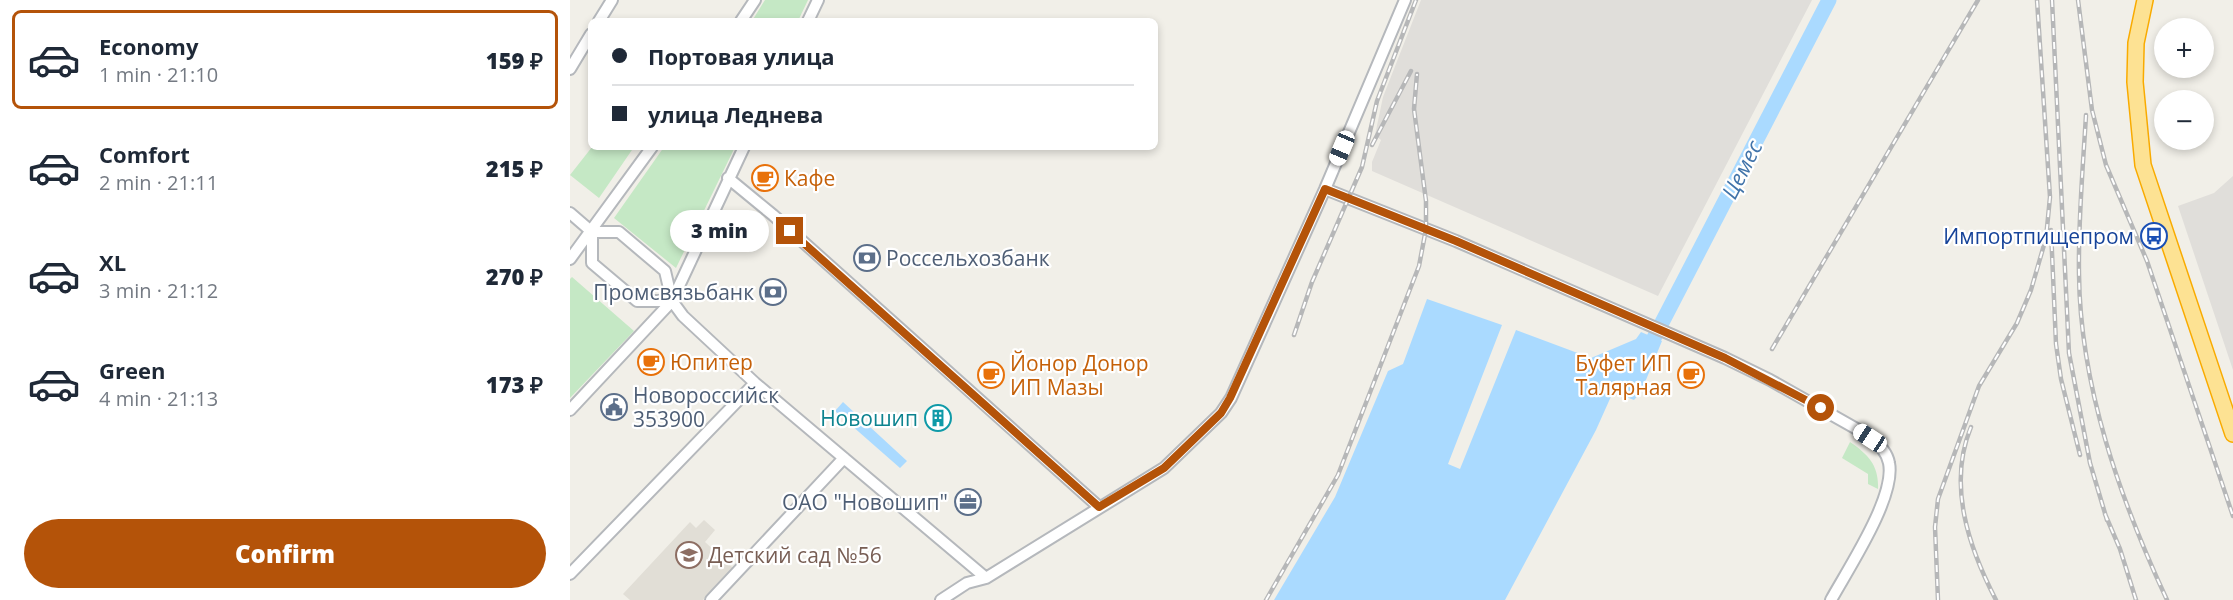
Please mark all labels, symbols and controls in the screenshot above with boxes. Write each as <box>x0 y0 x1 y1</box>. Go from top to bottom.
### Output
map controls <box>2154 18 2214 150</box>
button: + <box>2154 18 2214 78</box>
text: Economy <box>99 31 198 61</box>
icon: car <box>27 33 81 87</box>
text: Портовая улица <box>648 41 835 71</box>
text: 159 ₽ <box>486 45 543 75</box>
text: 1 min · 21:10 <box>99 61 218 88</box>
button: − <box>2154 90 2214 150</box>
text: улица Леднева <box>648 99 823 129</box>
car <box>1327 128 1357 168</box>
water label: Цемес <box>1714 134 1769 203</box>
text: Comfort <box>99 139 190 169</box>
icon: car <box>27 141 81 195</box>
text: 215 ₽ <box>486 153 543 183</box>
cafe icon: Кафе <box>750 163 780 193</box>
place label: Кафе <box>784 164 835 192</box>
text: 2 min · 21:11 <box>99 169 218 196</box>
callout: 3 min <box>670 210 769 252</box>
text: 3 min <box>691 217 748 244</box>
route end <box>776 217 803 244</box>
bus stop icon: Импортпищепром <box>2139 221 2169 251</box>
place label: Импортпищепром <box>1943 222 2134 250</box>
bank icon: Россельхозбанк <box>852 243 882 273</box>
place label: Россельхозбанк <box>886 244 1050 272</box>
text: XL <box>99 247 126 277</box>
icon: car <box>27 249 81 303</box>
text: 270 ₽ <box>486 261 543 291</box>
text: 3 min · 21:12 <box>99 277 218 304</box>
bank icon: Промсвязьбанк <box>758 277 788 307</box>
place label: Промсвязьбанк <box>593 278 754 306</box>
cafe icon: Юпитер <box>636 347 666 377</box>
place label: Юпитер <box>670 348 753 376</box>
place label: Йонор Донор ИП Мазы <box>1010 349 1149 401</box>
place label: Буфет ИП Талярная <box>1575 349 1672 401</box>
text: Green <box>99 355 165 385</box>
icon: car <box>27 357 81 411</box>
cafe icon: Йонор Донор ИП Мазы <box>976 360 1006 390</box>
cafe icon: Буфет ИП Талярная <box>1676 360 1706 390</box>
text: 173 ₽ <box>486 369 543 399</box>
place label: Новороссийск 353900 <box>633 381 779 433</box>
text: 4 min · 21:13 <box>99 385 218 412</box>
public building icon: Новороссийск 353900 <box>599 392 629 422</box>
route start <box>1807 394 1834 421</box>
building icon: Новошип <box>923 403 953 433</box>
place label: Новошип <box>820 404 918 432</box>
car <box>1850 421 1890 455</box>
office icon: ОАО "Новошип" <box>953 487 983 517</box>
place label: ОАО "Новошип" <box>782 488 948 516</box>
button: Confirm <box>24 519 546 588</box>
school or university icon: Детский сад №56 <box>674 540 704 570</box>
place label: Детский сад №56 <box>708 541 882 569</box>

